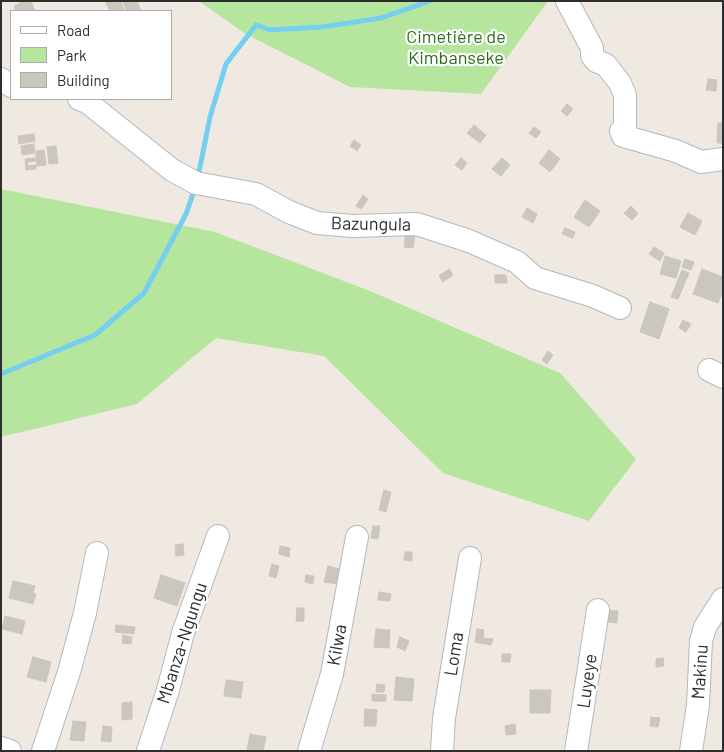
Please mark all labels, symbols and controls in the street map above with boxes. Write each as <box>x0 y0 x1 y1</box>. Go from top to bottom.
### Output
legend <box>10 10 172 100</box>
text: Road <box>57 21 90 39</box>
park label: Cimetière de Kimbanseke <box>406 26 506 68</box>
text: Park <box>57 46 86 64</box>
text: Building <box>57 71 110 89</box>
street label: Bazungula <box>331 213 411 235</box>
street label: Mbanza-Ngungu <box>152 580 212 706</box>
street label: Kilwa <box>323 623 351 667</box>
street label: Loma <box>440 631 468 677</box>
street label: Makinu <box>687 644 713 700</box>
street label: Luyeye <box>572 652 602 710</box>

